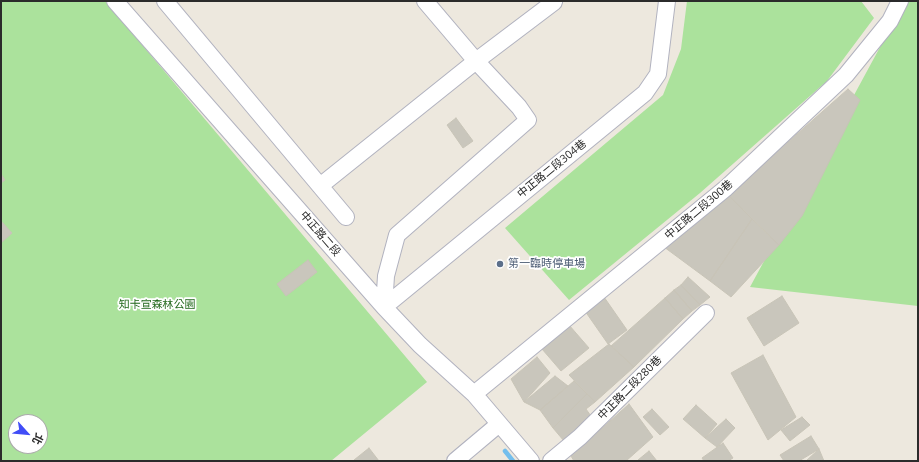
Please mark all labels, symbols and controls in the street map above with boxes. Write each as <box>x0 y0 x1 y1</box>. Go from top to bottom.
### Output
street label: 中正路二段304巷 <box>515 137 589 201</box>
street label: 中正路二段300巷 <box>662 178 736 242</box>
street label: 中正路二段 <box>297 209 343 259</box>
place label: 第一臨時停車場 <box>508 257 585 271</box>
marker: 第一臨時停車場 <box>495 259 505 269</box>
park label: 知卡宣森林公園 <box>119 298 195 312</box>
street label: 中正路二段280巷 <box>595 353 665 423</box>
north arrow <box>8 414 48 454</box>
text: 北 <box>29 431 47 448</box>

